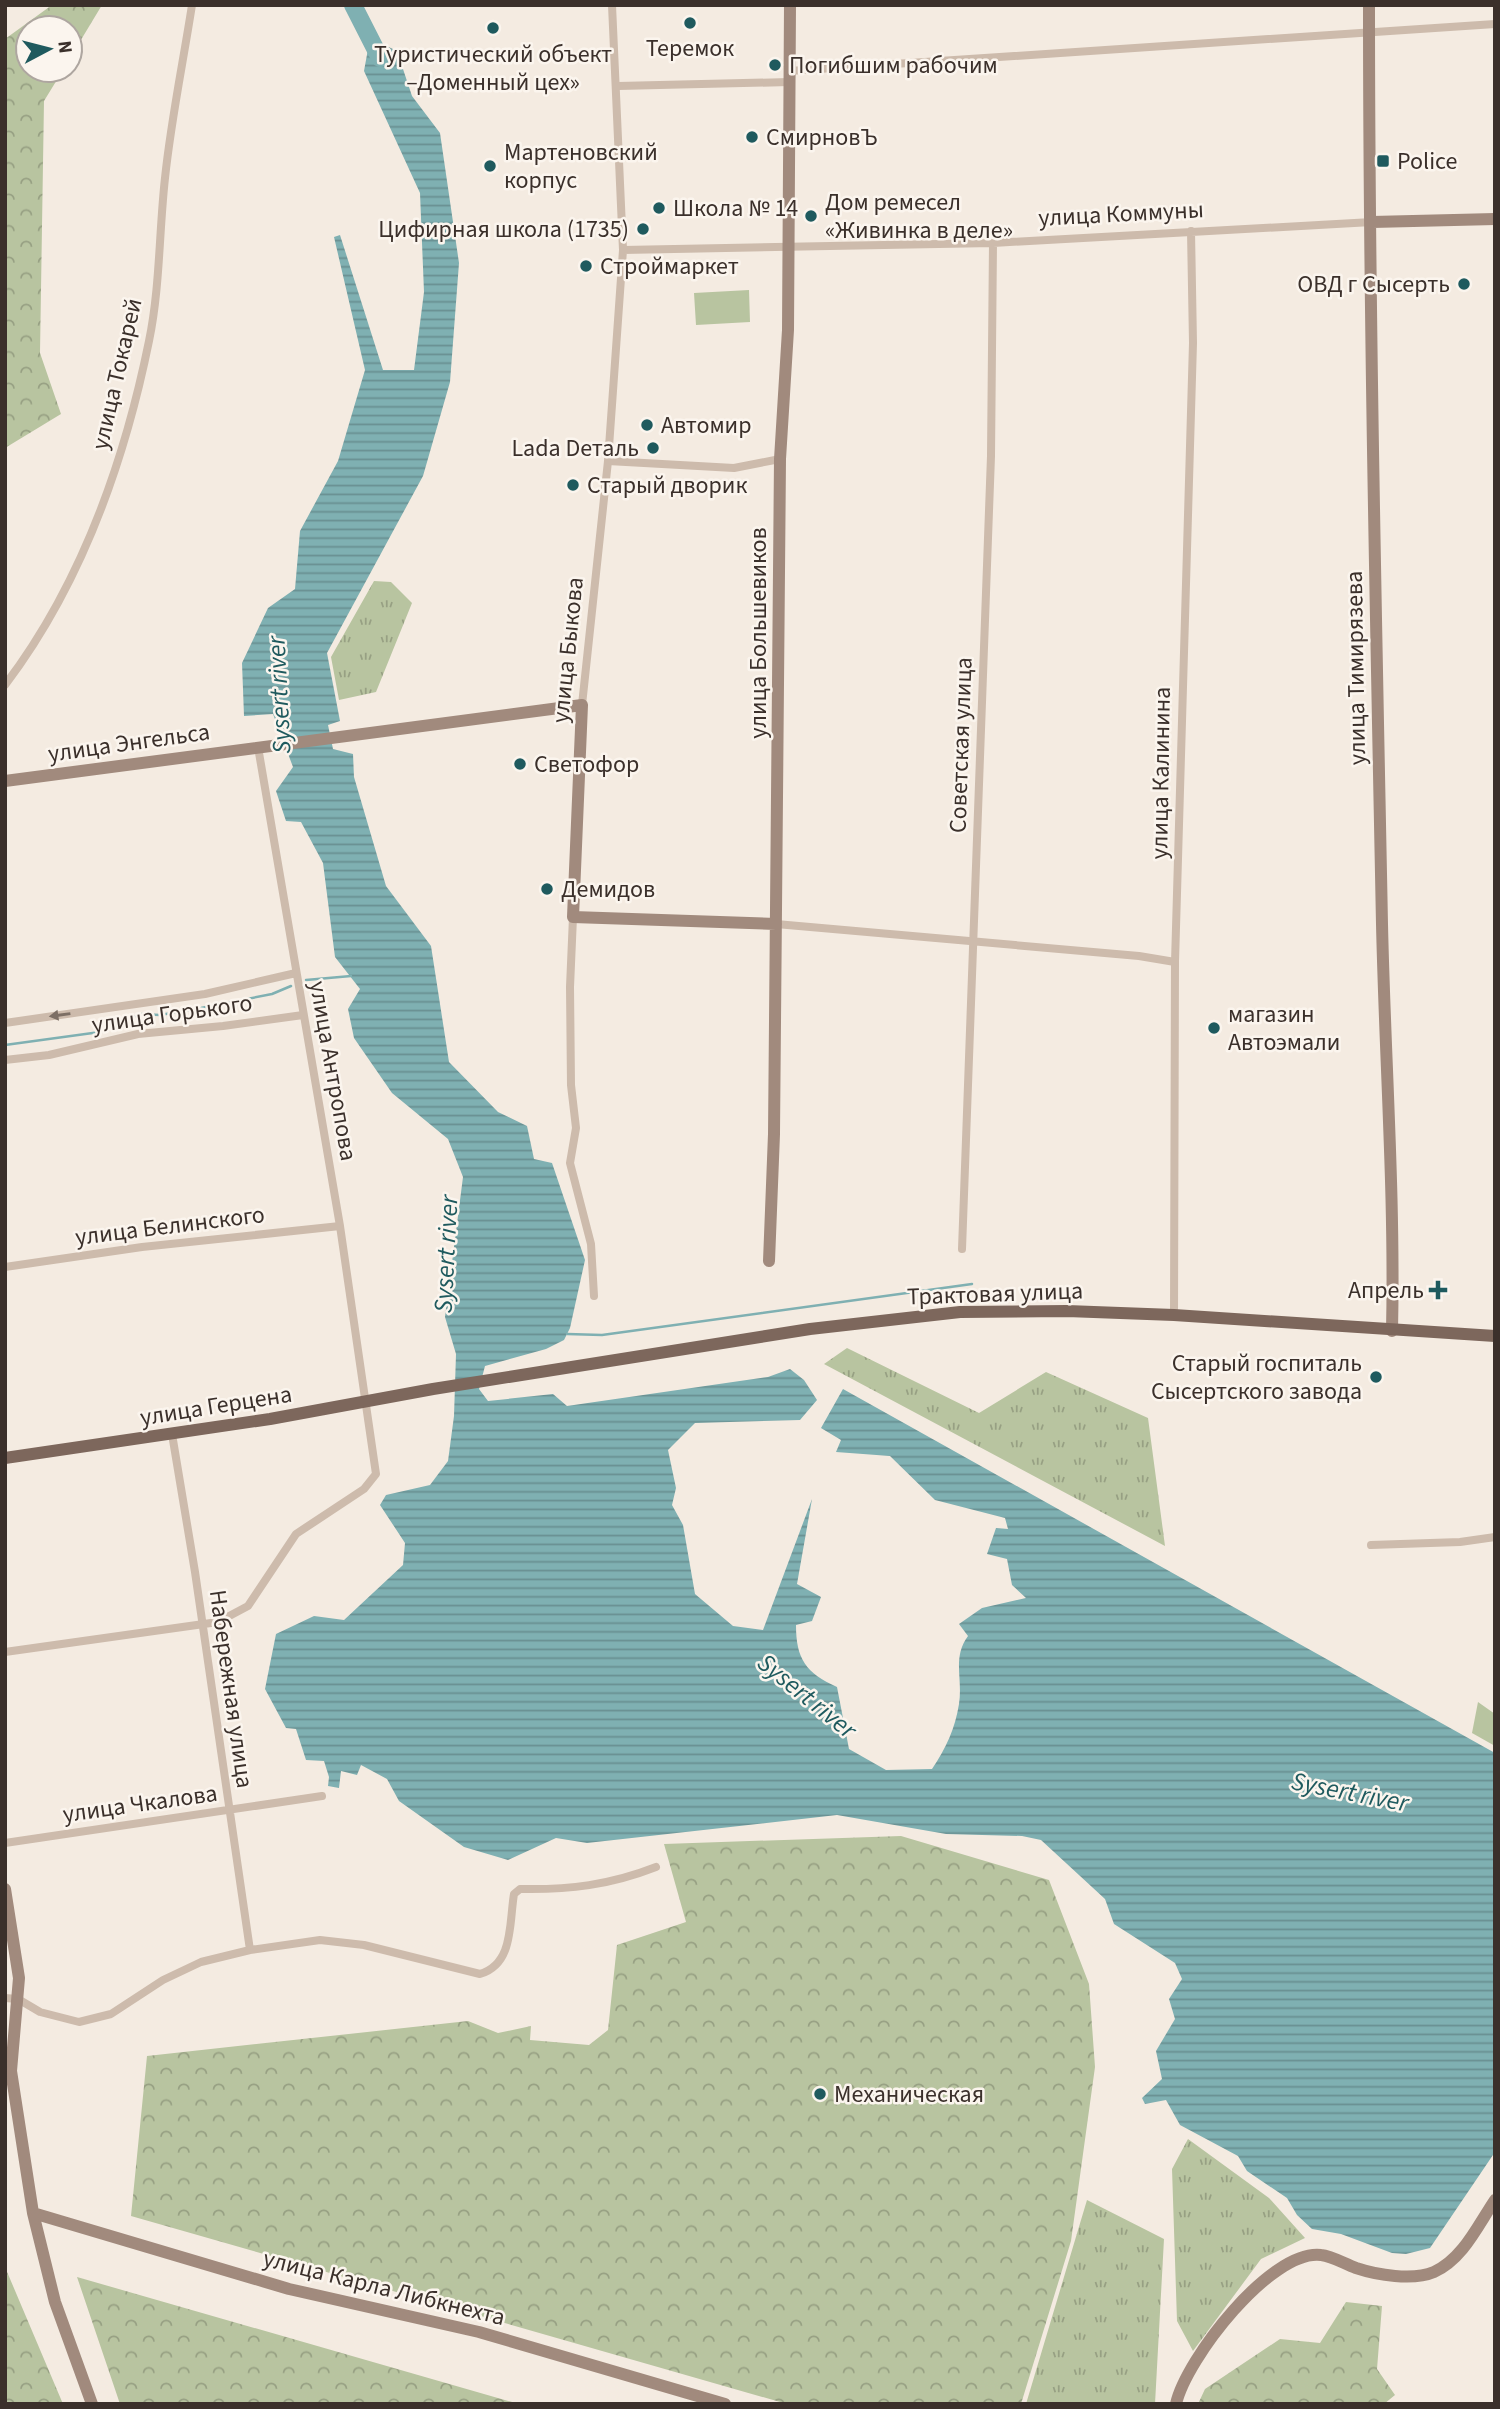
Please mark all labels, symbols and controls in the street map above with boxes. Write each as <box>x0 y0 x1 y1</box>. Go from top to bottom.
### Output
north arrow <box>14 14 84 84</box>
marker: Теремок <box>682 15 698 31</box>
marker: Туристический объект –Доменный цех» <box>485 20 501 36</box>
place label: Теремок <box>646 31 734 66</box>
place label: Туристический объект –Доменный цех» <box>374 37 612 100</box>
text: N <box>50 39 79 55</box>
place label: Погибшим рабочим <box>789 48 998 83</box>
marker: Погибшим рабочим <box>767 57 783 73</box>
place label: СмирновЪ <box>766 120 878 155</box>
marker: СмирновЪ <box>744 129 760 145</box>
place label: Мартеновский корпус <box>504 135 658 198</box>
place label: Police <box>1397 144 1457 179</box>
marker: Police <box>1375 153 1391 169</box>
marker: Мартеновский корпус <box>482 158 498 174</box>
place label: Дом ремесел «Живинка в деле» <box>825 185 1013 248</box>
place label: Школа № 14 <box>673 191 798 226</box>
street label: улица Коммуны <box>1037 192 1205 236</box>
marker: Школа № 14 <box>651 200 667 216</box>
marker: Дом ремесел «Живинка в деле» <box>803 208 819 224</box>
place label: Цифирная школа (1735) <box>378 212 629 247</box>
marker: Цифирная школа (1735) <box>635 221 651 237</box>
place label: Строймаркет <box>600 249 739 284</box>
marker: Строймаркет <box>578 258 594 274</box>
place label: ОВД г Сысерть <box>1297 267 1450 302</box>
marker: ОВД г Сысерть <box>1456 276 1472 292</box>
street label: улица Токарей <box>83 295 151 453</box>
place label: Автомир <box>661 408 751 443</box>
marker: Автомир <box>639 417 655 433</box>
place label: Lada Dеталь <box>511 431 639 466</box>
marker: Lada Dеталь <box>645 440 661 456</box>
place label: Старый дворик <box>587 468 747 503</box>
marker: Старый дворик <box>565 477 581 493</box>
street label: улица Большевиков <box>741 527 776 739</box>
street label: улица Тимирязева <box>1337 570 1375 766</box>
street label: улица Быкова <box>543 575 593 725</box>
water label: Sysert river <box>257 634 301 755</box>
street label: Советская улица <box>940 656 982 834</box>
street label: улица Калинина <box>1142 686 1180 860</box>
street label: улица Энгельса <box>46 714 212 772</box>
place label: Светофор <box>534 747 639 782</box>
marker: Светофор <box>512 756 528 772</box>
place label: Демидов <box>561 872 655 907</box>
marker: Демидов <box>539 881 555 897</box>
street label: улица Антропова <box>300 978 366 1164</box>
street label: улица Горького <box>90 985 254 1043</box>
place label: магазин Автоэмали <box>1228 997 1340 1060</box>
one-way arrow <box>49 1010 71 1021</box>
marker: магазин Автоэмали <box>1206 1020 1222 1036</box>
water label: Sysert river <box>424 1193 468 1314</box>
street label: улица Белинского <box>73 1197 267 1255</box>
street label: Трактовая улица <box>906 1273 1084 1315</box>
place label: Апрель <box>1348 1273 1424 1308</box>
marker: Апрель <box>1430 1282 1446 1298</box>
place label: Старый госпиталь Сысертского завода <box>1151 1346 1362 1409</box>
marker: Старый госпиталь Сысертского завода <box>1368 1369 1384 1385</box>
street label: улица Герцена <box>138 1377 294 1435</box>
street label: Набережная улица <box>200 1588 262 1790</box>
water label: Sysert river <box>749 1644 865 1748</box>
water label: Sysert river <box>1288 1763 1413 1822</box>
street label: улица Чкалова <box>60 1776 220 1832</box>
place label: Механическая <box>834 2077 984 2112</box>
marker: Механическая <box>812 2086 828 2102</box>
street label: улица Карла Либкнехта <box>259 2241 509 2335</box>

